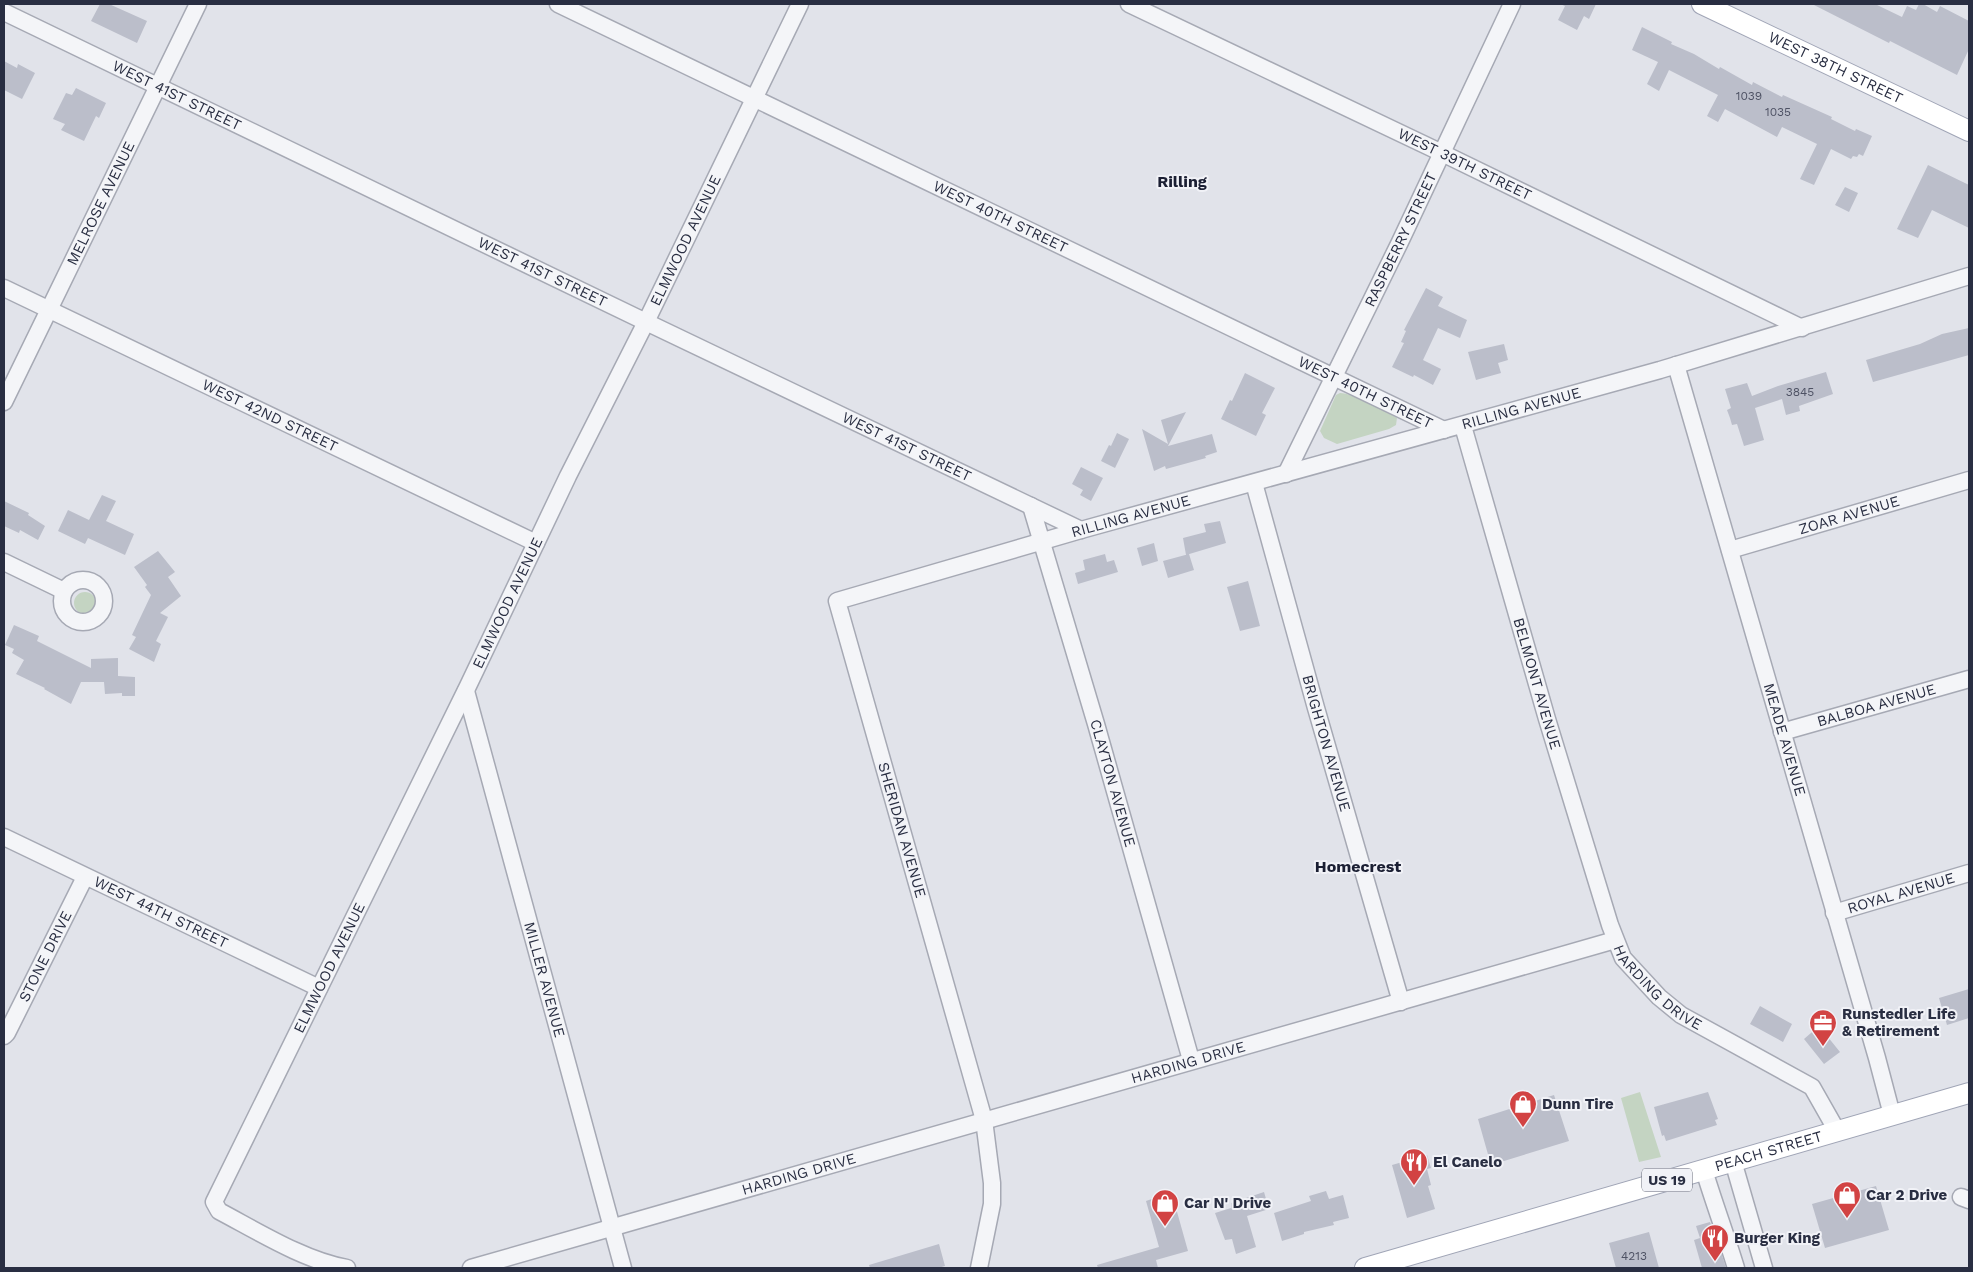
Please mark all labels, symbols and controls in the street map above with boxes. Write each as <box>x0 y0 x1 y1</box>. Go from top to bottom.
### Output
street label: WEST 38TH STREET <box>1766 28 1906 107</box>
street label: WEST 41ST STREET <box>109 57 244 134</box>
house number: 1039 <box>1736 89 1762 103</box>
house number: 1035 <box>1765 105 1791 119</box>
street label: WEST 39TH STREET <box>1395 124 1535 204</box>
street label: MELROSE AVENUE <box>63 138 139 268</box>
street label: RASPBERRY STREET <box>1361 169 1441 310</box>
street label: ELMWOOD AVENUE <box>646 172 725 309</box>
district label: Rilling <box>1157 172 1207 191</box>
street label: WEST 40TH STREET <box>930 177 1071 257</box>
street label: WEST 41ST STREET <box>475 233 610 311</box>
street label: WEST 40TH STREET <box>1295 352 1436 432</box>
street label: WEST 42ND STREET <box>199 375 341 456</box>
street label: RILLING AVENUE <box>1460 383 1583 433</box>
house number: 3845 <box>1786 385 1814 399</box>
street label: WEST 41ST STREET <box>839 408 974 485</box>
street label: RILLING AVENUE <box>1069 491 1192 541</box>
street label: ZOAR AVENUE <box>1797 492 1901 538</box>
street label: ELMWOOD AVENUE <box>469 535 546 671</box>
street label: BELMONT AVENUE <box>1509 616 1565 752</box>
street label: BRIGHTON AVENUE <box>1298 673 1354 813</box>
street label: BALBOA AVENUE <box>1815 680 1938 731</box>
street label: MEADE AVENUE <box>1760 681 1810 798</box>
street label: CLAYTON AVENUE <box>1086 717 1139 849</box>
street label: SHERIDAN AVENUE <box>874 760 930 900</box>
district label: Homecrest <box>1315 857 1401 876</box>
street label: ROYAL AVENUE <box>1845 869 1957 918</box>
street label: WEST 44TH STREET <box>91 872 231 952</box>
street label: ELMWOOD AVENUE <box>290 900 369 1036</box>
street label: STONE DRIVE <box>15 908 76 1005</box>
street label: MILLER AVENUE <box>520 920 569 1039</box>
street label: HARDING DRIVE <box>1610 942 1705 1034</box>
place label: Runstedler Life & Retirement <box>1842 1005 1956 1040</box>
office icon: Runstedler Life & Retirement <box>1808 1008 1838 1047</box>
street label: HARDING DRIVE <box>1129 1038 1247 1087</box>
shop icon: Dunn Tire <box>1508 1089 1538 1128</box>
place label: Dunn Tire <box>1542 1095 1614 1113</box>
street label: PEACH STREET <box>1713 1127 1824 1175</box>
restaurant icon: El Canelo <box>1399 1147 1429 1186</box>
street label: HARDING DRIVE <box>740 1149 858 1199</box>
place label: El Canelo <box>1433 1153 1502 1171</box>
road number: US 19 <box>1642 1168 1692 1192</box>
shop icon: Car 2 Drive <box>1832 1180 1862 1219</box>
place label: Car 2 Drive <box>1866 1186 1947 1204</box>
shop icon: Car N' Drive <box>1150 1188 1180 1227</box>
place label: Car N' Drive <box>1184 1194 1271 1212</box>
restaurant icon: Burger King <box>1700 1223 1730 1262</box>
place label: Burger King <box>1734 1229 1821 1247</box>
house number: 4213 <box>1621 1249 1647 1263</box>

